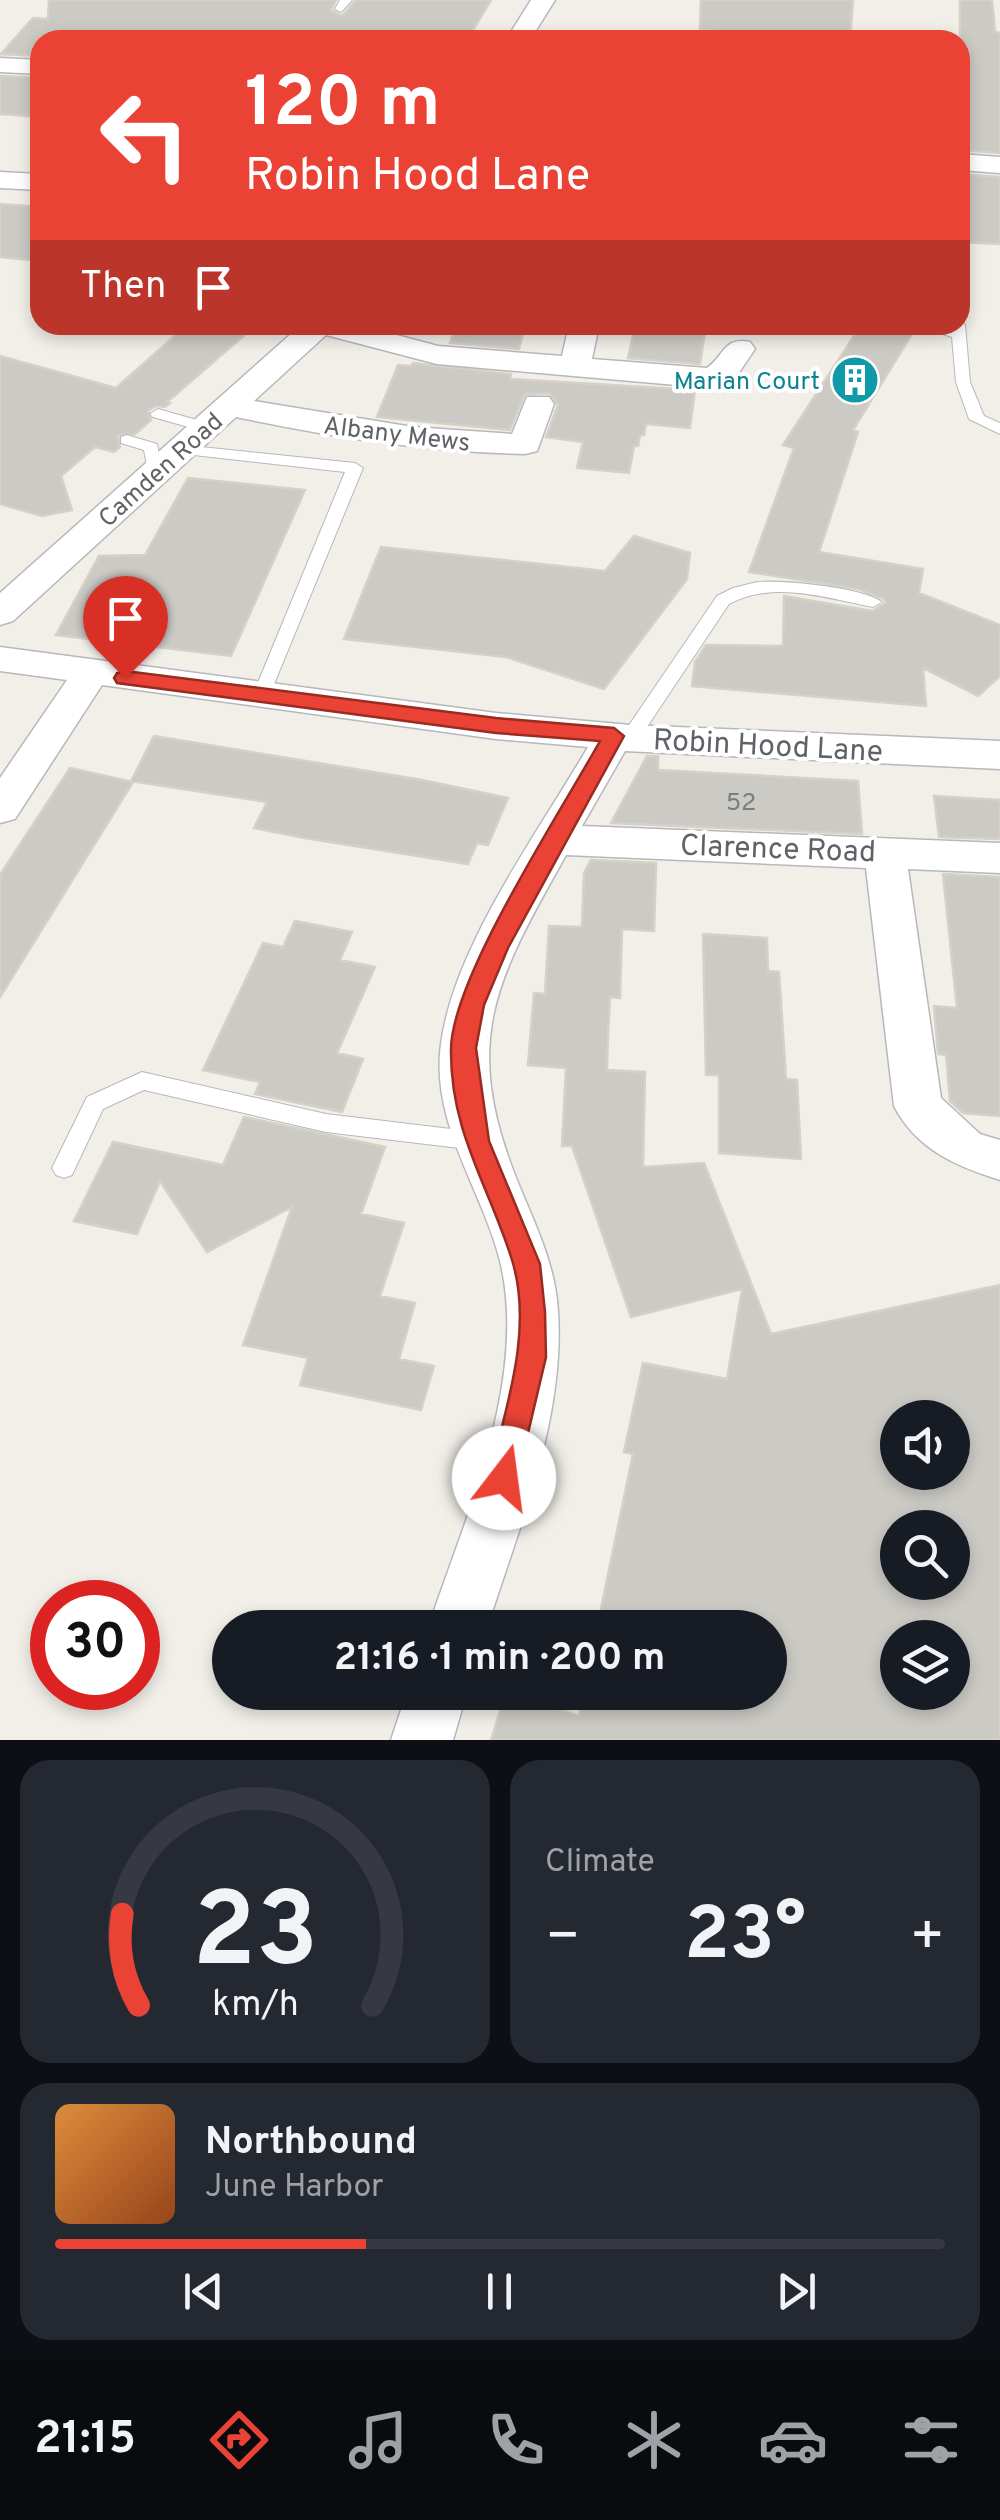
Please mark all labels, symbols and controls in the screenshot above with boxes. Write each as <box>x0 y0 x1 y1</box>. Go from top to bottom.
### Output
text: 120 m <box>245 62 441 151</box>
icon: left <box>80 70 210 200</box>
text: Robin Hood Lane <box>245 149 590 206</box>
icon: arrive <box>186 260 241 315</box>
text: Then <box>80 263 166 312</box>
building icon: Marian Court <box>829 354 881 406</box>
place label: Marian Court <box>674 367 820 399</box>
street label: Camden Road <box>93 407 231 536</box>
street label: Albany Mews <box>322 411 472 461</box>
pin <box>83 576 168 679</box>
icon: arrive <box>98 591 153 646</box>
street label: Robin Hood Lane <box>652 723 884 772</box>
house number: 52 <box>726 788 756 820</box>
street label: Clarence Road <box>679 829 877 872</box>
map controls <box>880 1400 970 1710</box>
button: sound <box>880 1400 970 1490</box>
position arrow <box>452 1426 556 1530</box>
button: search <box>880 1510 970 1600</box>
speed limit sign: 30 <box>30 1580 160 1710</box>
button: layers <box>880 1620 970 1710</box>
text: 21:16 · 1 min · 200 m <box>334 1635 665 1684</box>
text: Climate <box>545 1843 655 1883</box>
text: 23 <box>192 1871 318 2003</box>
text: 23° <box>684 1891 806 1986</box>
text: − <box>545 1904 580 1974</box>
text: + <box>910 1904 945 1974</box>
text: km/h <box>212 1983 298 2029</box>
text: Northbound <box>205 2119 417 2168</box>
text: June Harbor <box>205 2168 384 2208</box>
icon: previous <box>176 2264 231 2319</box>
icon: pause <box>472 2264 527 2319</box>
icon: next <box>769 2264 824 2319</box>
icon: directions <box>204 2405 274 2475</box>
icon: music <box>343 2405 413 2475</box>
icon: phone <box>481 2405 551 2475</box>
icon: climate <box>619 2405 689 2475</box>
icon: car <box>758 2405 828 2475</box>
icon: filters <box>896 2405 966 2475</box>
text: 21:15 <box>34 2412 136 2469</box>

